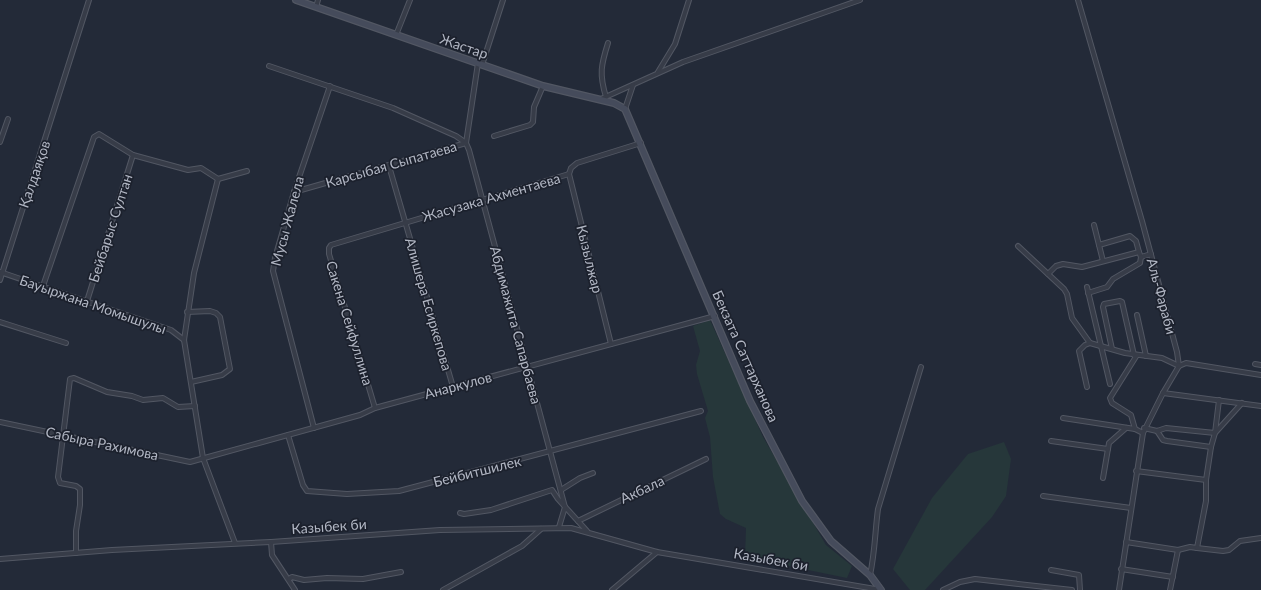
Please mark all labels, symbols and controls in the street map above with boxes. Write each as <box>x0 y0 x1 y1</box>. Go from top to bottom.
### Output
street label: Жастар <box>438 30 490 62</box>
street label: Карсыбая Сыпатаева <box>323 137 459 191</box>
street label: Қалдаяқов <box>15 138 53 210</box>
street label: Жасузака Ахментаева <box>420 169 562 225</box>
street label: Бейбарыс Султан <box>84 172 136 284</box>
street label: Мусы Жалела <box>267 174 307 268</box>
street label: Кызылжар <box>573 223 607 295</box>
street label: Алишера Есиркепова <box>402 236 456 372</box>
street label: Абдимажита Сапарбаева <box>487 244 545 406</box>
street label: Аль-Фараби <box>1144 256 1180 336</box>
street label: Сакена Сейфуллина <box>323 259 377 387</box>
street label: Бауыржана Момышулы <box>18 271 168 337</box>
street label: Бекзата Саттарханова <box>709 288 783 424</box>
street label: Анаркулов <box>422 368 494 402</box>
street label: Сабыра Рахимова <box>44 423 160 463</box>
street label: Бейбитшилек <box>431 452 523 490</box>
street label: Акбала <box>617 471 667 507</box>
street label: Казыбек би <box>291 515 367 537</box>
street label: Казыбек би <box>732 544 810 574</box>

